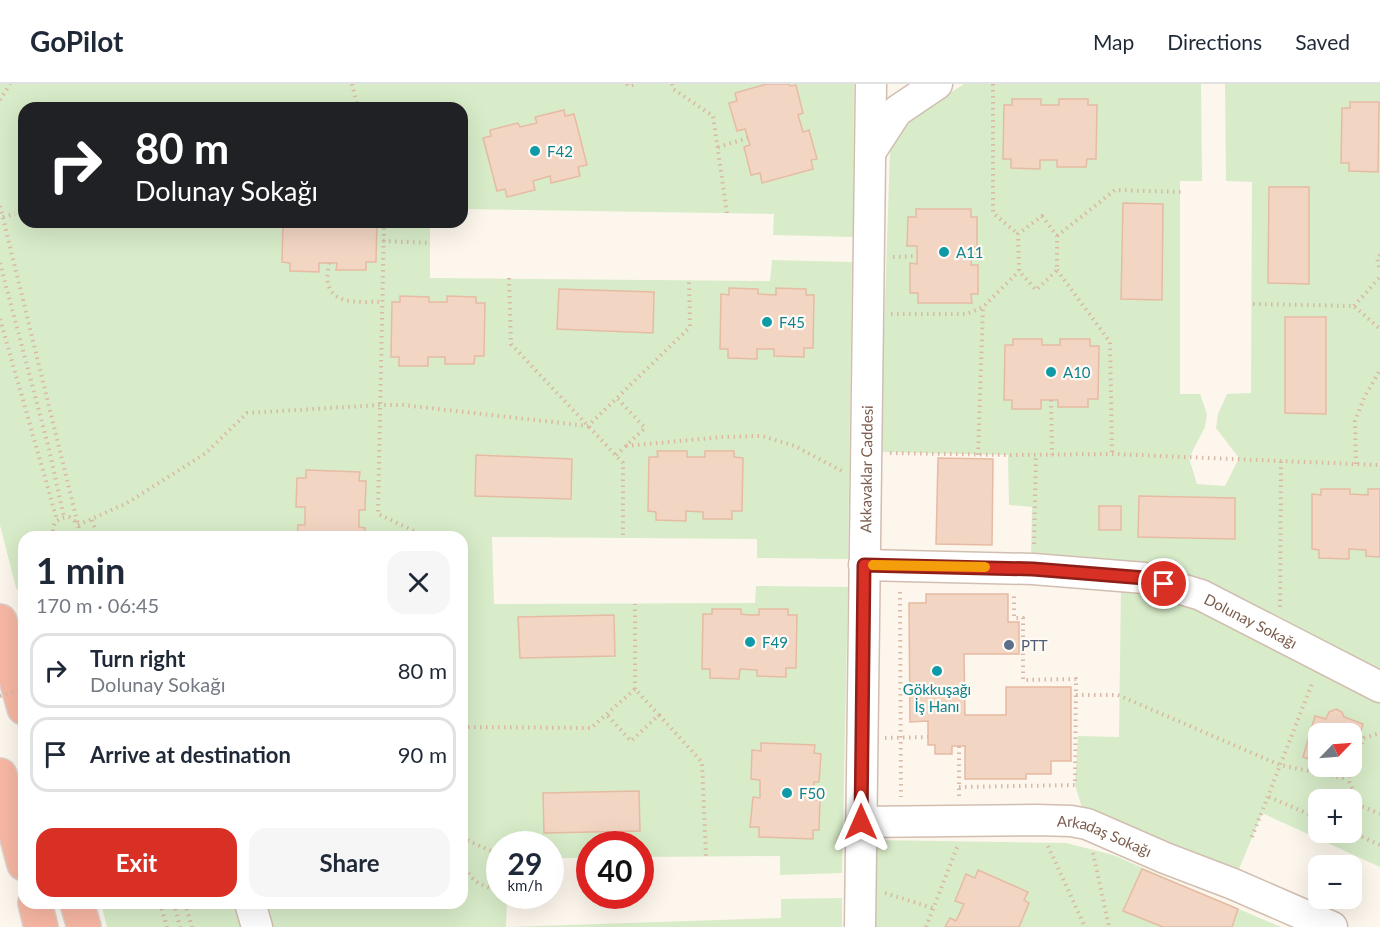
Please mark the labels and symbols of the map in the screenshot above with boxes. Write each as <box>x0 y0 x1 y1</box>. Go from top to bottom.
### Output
place label: F42 <box>547 142 573 160</box>
marker: F42 <box>528 144 542 158</box>
place label: A11 <box>956 243 984 261</box>
marker: A11 <box>937 245 951 259</box>
place label: F45 <box>779 313 805 331</box>
marker: F45 <box>760 315 774 329</box>
place label: A10 <box>1063 363 1091 381</box>
marker: A10 <box>1044 365 1058 379</box>
street label: Akkavaklar Caddesi <box>856 405 876 533</box>
pin <box>1138 558 1189 609</box>
street label: Dolunay Sokağı <box>1202 589 1300 652</box>
place label: F49 <box>762 633 788 651</box>
marker: F49 <box>743 635 757 649</box>
place label: PTT <box>1021 636 1048 654</box>
marker: PTT <box>1002 638 1016 652</box>
marker: Gökkuşağı İş Hanı <box>930 664 944 678</box>
place label: Gökkuşağı İş Hanı <box>903 680 971 715</box>
north arrow <box>1308 723 1362 777</box>
place label: F50 <box>799 784 825 802</box>
marker: F50 <box>780 786 794 800</box>
position arrow <box>829 790 893 854</box>
street label: Arkadaş Sokağı <box>1057 812 1155 860</box>
speed limit sign: 40 <box>576 831 654 909</box>

